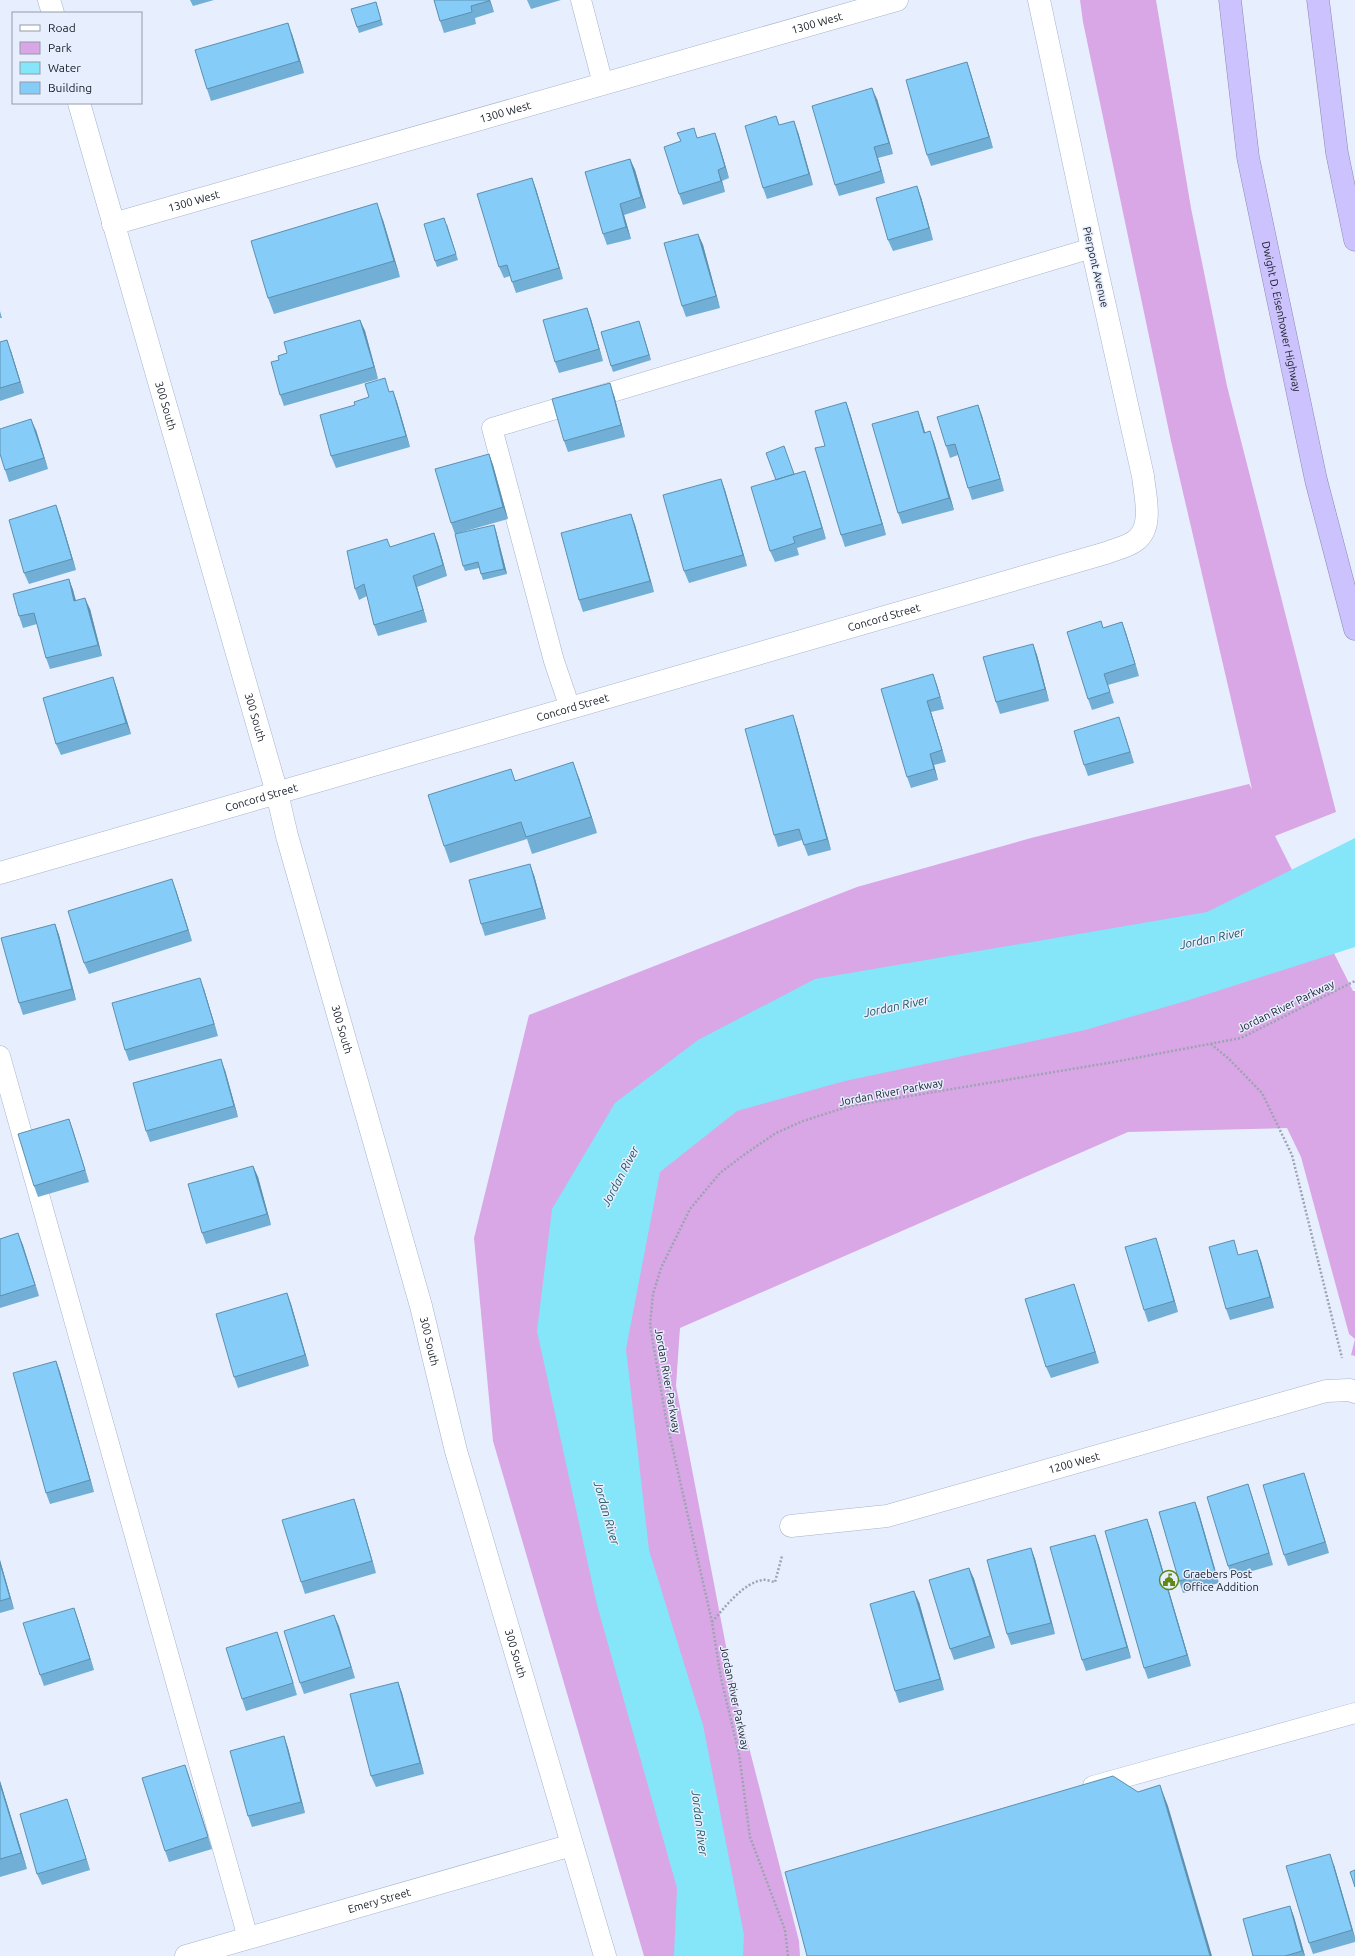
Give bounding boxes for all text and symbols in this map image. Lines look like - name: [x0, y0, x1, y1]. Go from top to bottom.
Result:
- street label: 1300 West: [790, 10, 844, 36]
- legend: [12, 12, 142, 104]
- text: Road: [48, 21, 76, 34]
- text: Park: [48, 41, 72, 54]
- text: Water: [48, 61, 81, 74]
- text: Building: [48, 81, 92, 94]
- street label: 1300 West: [478, 99, 533, 125]
- street label: 1300 West: [167, 188, 221, 214]
- street label: Pierpont Avenue: [1081, 225, 1111, 309]
- street label: Dwight D. Eisenhower Highway: [1260, 240, 1303, 394]
- street label: 300 South: [153, 380, 179, 432]
- street label: Concord Street: [846, 601, 922, 633]
- street label: 300 South: [243, 691, 268, 743]
- street label: Concord Street: [535, 691, 611, 724]
- street label: Concord Street: [224, 781, 300, 814]
- water label: Jordan River: [1177, 925, 1246, 951]
- street label: Jordan River Parkway: [1236, 977, 1337, 1035]
- water label: Jordan River: [861, 993, 930, 1019]
- street label: 300 South: [329, 1003, 355, 1055]
- street label: Jordan River Parkway: [838, 1076, 945, 1108]
- water label: Jordan River: [598, 1143, 641, 1209]
- street label: 300 South: [418, 1315, 441, 1367]
- street label: Jordan River Parkway: [653, 1328, 683, 1435]
- street label: 1200 West: [1047, 1450, 1102, 1476]
- water label: Jordan River: [591, 1479, 622, 1547]
- place label: Graebers Post Office Addition: [1183, 1568, 1259, 1593]
- public building icon: Graebers Post Office Addition: [1158, 1569, 1180, 1591]
- street label: 300 South: [503, 1628, 529, 1679]
- street label: Jordan River Parkway: [718, 1645, 752, 1752]
- water label: Jordan River: [689, 1789, 711, 1857]
- street label: Emery Street: [346, 1886, 413, 1915]

